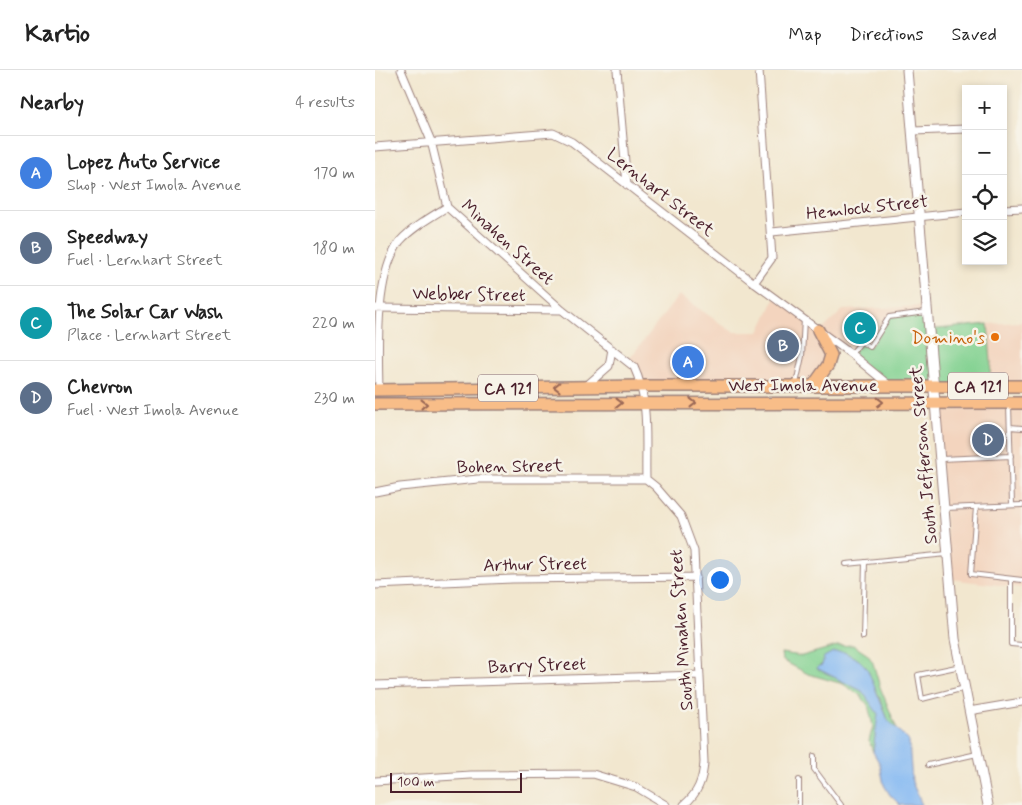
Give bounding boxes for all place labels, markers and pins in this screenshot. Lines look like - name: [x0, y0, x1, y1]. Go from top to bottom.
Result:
- pin: C: [844, 309, 876, 347]
- place label: Domino's: [911, 326, 985, 350]
- pin: B: [767, 327, 799, 365]
- marker: Domino's: [989, 331, 1001, 343]
- pin: A: [672, 343, 704, 381]
- pin: D: [972, 421, 1004, 459]

